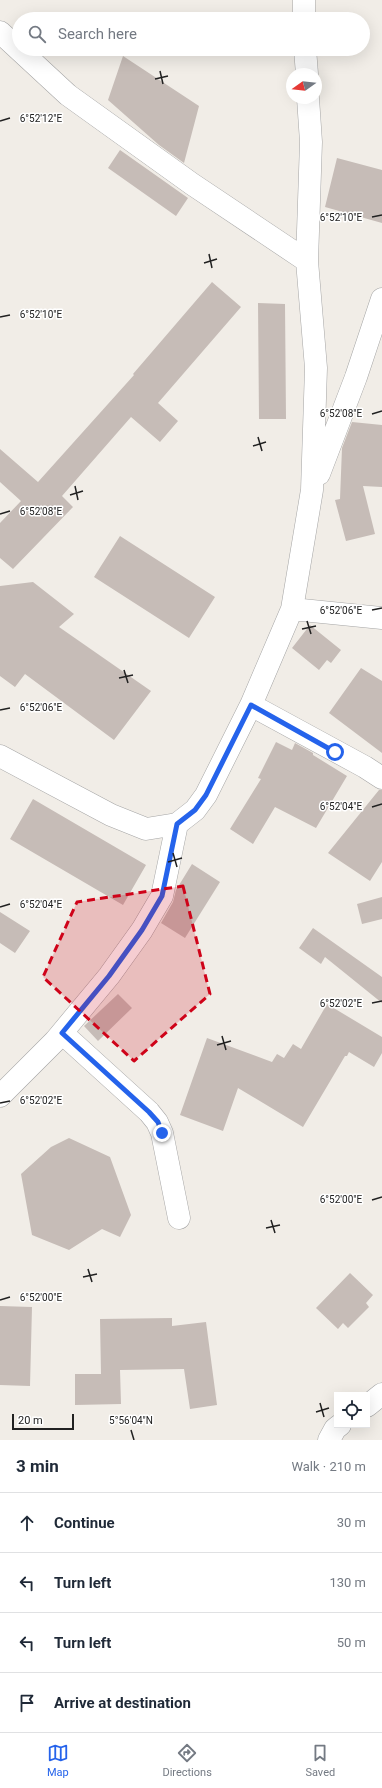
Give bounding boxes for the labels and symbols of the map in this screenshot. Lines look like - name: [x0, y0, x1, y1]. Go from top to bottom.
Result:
- north arrow: [286, 68, 322, 104]
- text: 6°52'12"E: [20, 113, 63, 124]
- text: 6°52'10"E: [320, 212, 363, 223]
- text: 6°52'10"E: [20, 309, 63, 320]
- text: 6°52'08"E: [320, 408, 363, 419]
- text: 6°52'08"E: [20, 506, 63, 517]
- text: 6°52'06"E: [320, 605, 363, 616]
- text: 6°52'06"E: [20, 702, 63, 713]
- route start: [326, 743, 344, 761]
- text: 6°52'04"E: [320, 801, 363, 812]
- text: 6°52'04"E: [20, 899, 63, 910]
- text: 6°52'02"E: [320, 998, 363, 1009]
- text: 6°52'02"E: [20, 1095, 63, 1106]
- route end: [153, 1124, 171, 1142]
- text: 6°52'00"E: [320, 1194, 363, 1205]
- text: 6°52'00"E: [20, 1292, 63, 1303]
- scale bar: [12, 1412, 74, 1431]
- text: 5°56'04"N: [109, 1415, 153, 1426]

